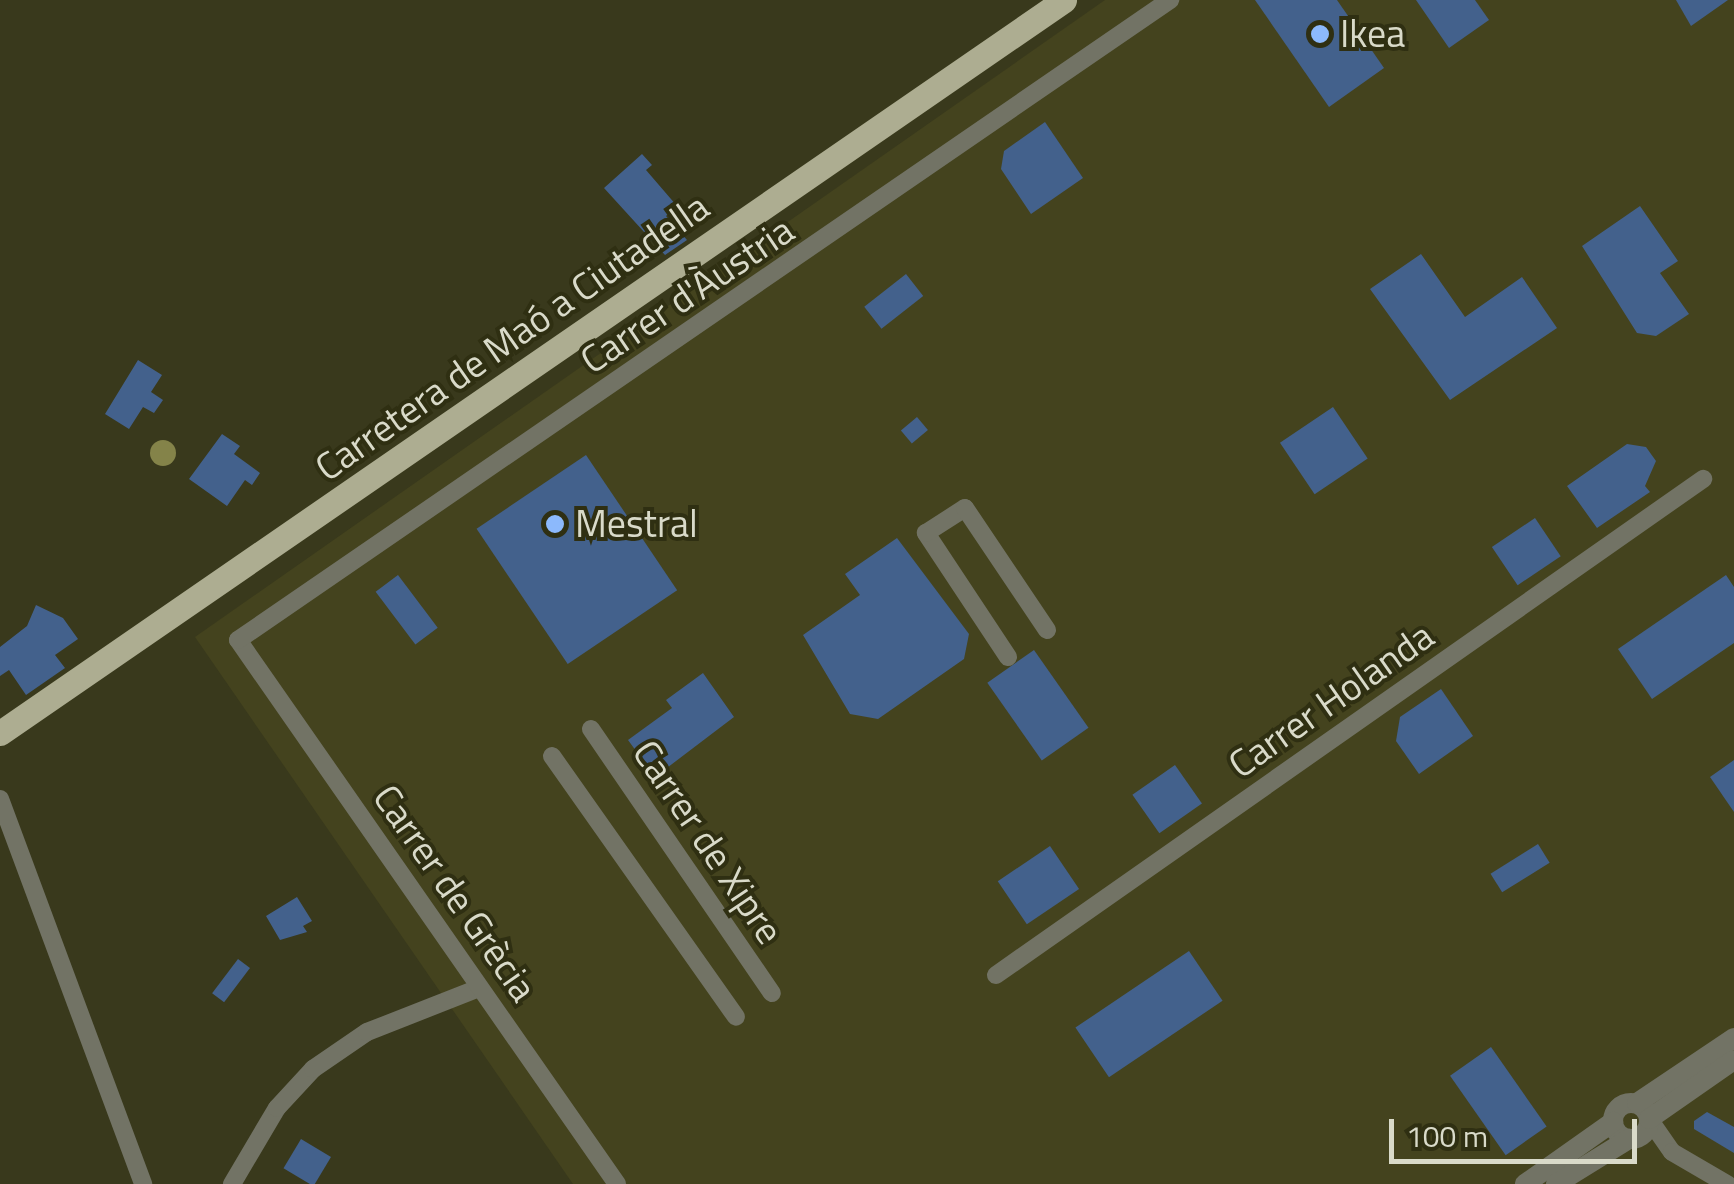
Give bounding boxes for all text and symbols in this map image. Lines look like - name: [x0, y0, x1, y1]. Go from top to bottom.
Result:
- place label: Ikea: [1340, 11, 1405, 57]
- marker: Ikea: [1309, 23, 1331, 45]
- street label: Carretera de Maó a Ciutadella: [307, 184, 717, 490]
- street label: Carrer d'Àustria: [572, 207, 802, 383]
- place label: Mestral: [575, 501, 698, 547]
- marker: Mestral: [544, 513, 566, 535]
- street label: Carrer Holanda: [1220, 613, 1442, 787]
- street label: Carrer de Xipre: [623, 732, 793, 952]
- street label: Carrer de Grècia: [364, 776, 546, 1010]
- scale bar: [1394, 1099, 1642, 1161]
- text: 100 m: [1406, 1113, 1488, 1159]

